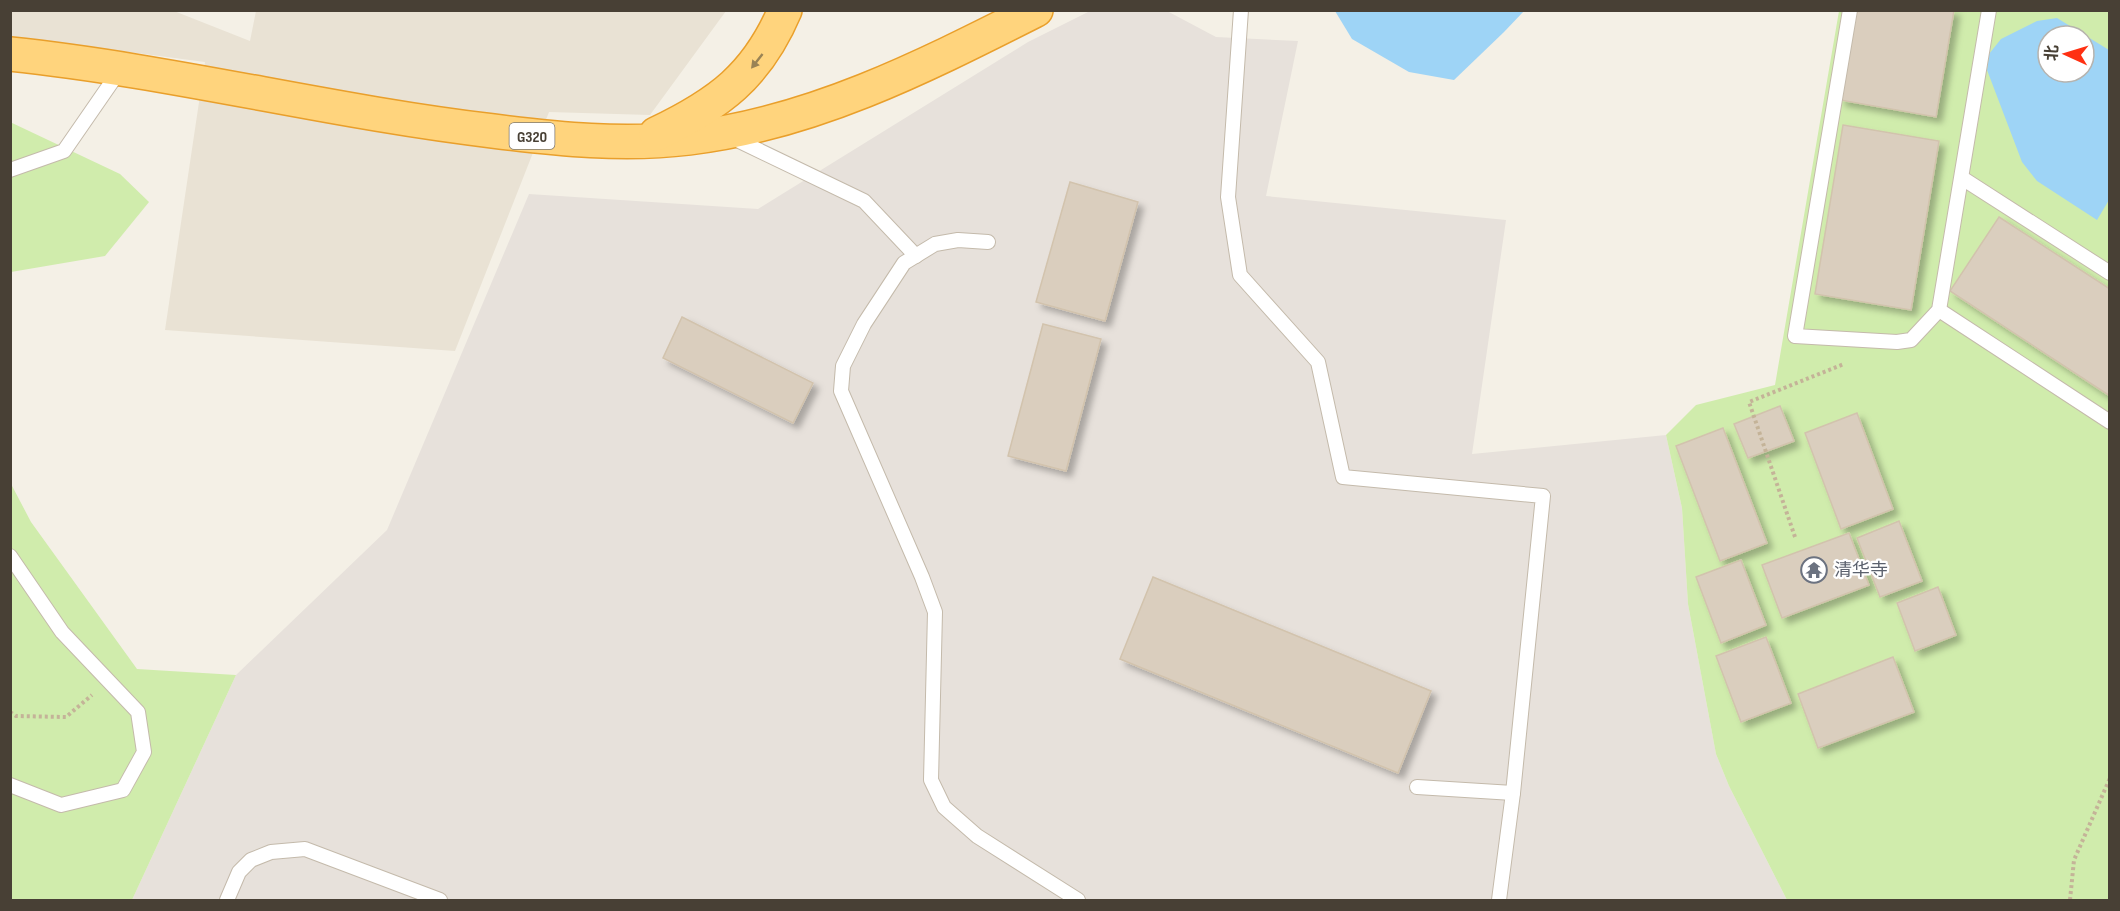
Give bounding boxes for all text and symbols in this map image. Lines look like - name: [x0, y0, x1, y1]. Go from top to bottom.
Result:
- north arrow: [2036, 24, 2096, 84]
- text: 北: [2042, 44, 2063, 62]
- one-way arrow: [751, 54, 763, 69]
- road number: G320: [510, 123, 554, 149]
- temple icon: 清华寺: [1799, 555, 1829, 585]
- place label: 清华寺: [1834, 560, 1888, 581]

